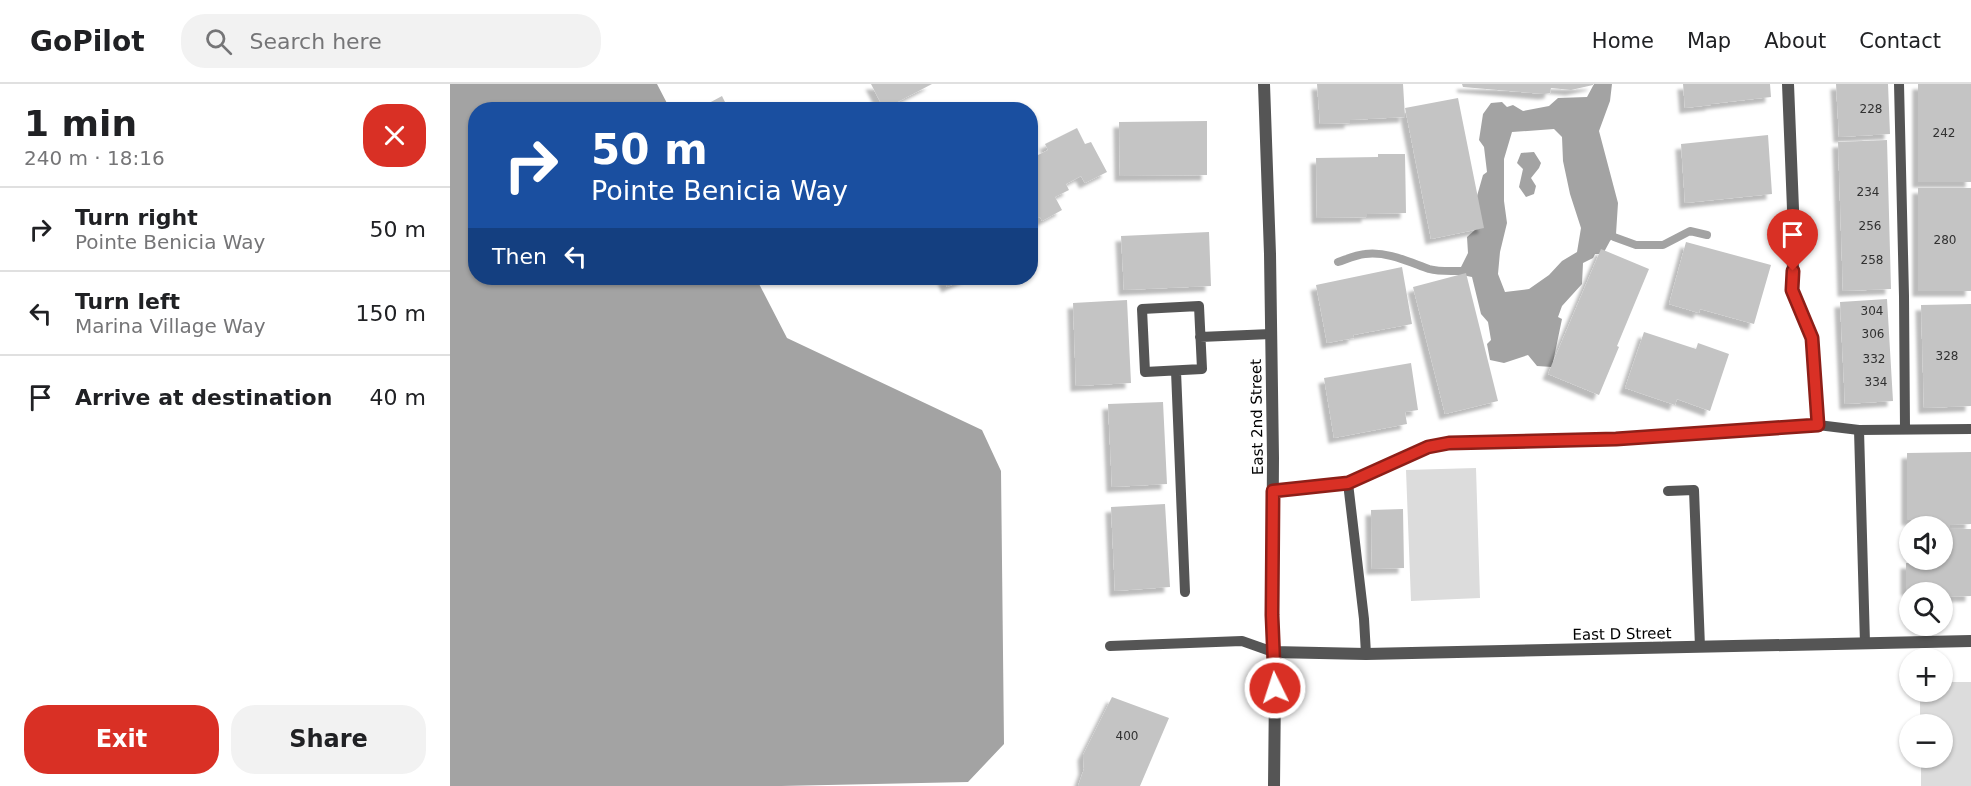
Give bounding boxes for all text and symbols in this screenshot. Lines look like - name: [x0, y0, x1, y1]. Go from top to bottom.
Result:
- search box: [181, 14, 601, 68]
- text: GoPilot: [30, 25, 145, 58]
- icon: search: [202, 25, 235, 58]
- text: Search here: [250, 29, 382, 54]
- text: Home: [1592, 29, 1654, 53]
- text: Map: [1687, 29, 1731, 53]
- text: About: [1764, 29, 1826, 53]
- text: Contact: [1859, 29, 1941, 53]
- house number: 228: [1860, 102, 1882, 116]
- text: 1 min: [24, 103, 137, 144]
- button: close: [363, 104, 426, 167]
- text: 50 m: [591, 125, 708, 174]
- icon: right: [492, 126, 570, 204]
- house number: 242: [1933, 126, 1955, 140]
- text: 240 m · 18:16: [24, 146, 165, 170]
- text: Pointe Benicia Way: [591, 175, 848, 206]
- house number: 234: [1857, 185, 1879, 199]
- text: Turn right: [75, 205, 198, 230]
- pin: [1767, 209, 1818, 271]
- icon: right: [24, 213, 57, 246]
- text: 50 m: [370, 217, 426, 242]
- icon: arrive: [1776, 218, 1809, 251]
- house number: 256: [1859, 219, 1881, 233]
- text: Pointe Benicia Way: [75, 230, 265, 254]
- house number: 280: [1934, 233, 1956, 247]
- icon: left: [559, 240, 592, 273]
- text: Then: [492, 244, 547, 269]
- house number: 258: [1861, 253, 1883, 267]
- text: Turn left: [75, 289, 180, 314]
- icon: left: [24, 297, 57, 330]
- text: 150 m: [356, 301, 426, 326]
- house number: 304: [1861, 304, 1883, 318]
- text: Marina Village Way: [75, 314, 266, 338]
- house number: 306: [1862, 327, 1884, 341]
- house number: 328: [1936, 349, 1958, 363]
- house number: 332: [1863, 352, 1885, 366]
- street label: East 2nd Street: [1247, 359, 1267, 475]
- house number: 334: [1865, 375, 1887, 389]
- icon: arrive: [24, 381, 57, 414]
- text: Arrive at destination: [75, 385, 332, 410]
- text: 40 m: [370, 385, 426, 410]
- map controls: [1899, 516, 1953, 768]
- button: sound: [1899, 516, 1953, 570]
- button: search: [1899, 582, 1953, 636]
- street label: East D Street: [1572, 624, 1672, 644]
- button: +: [1899, 648, 1953, 702]
- position arrow: [1243, 656, 1307, 720]
- button: Exit: [24, 705, 219, 774]
- button: Share: [231, 705, 426, 774]
- button: −: [1899, 714, 1953, 768]
- house number: 400: [1116, 729, 1138, 743]

